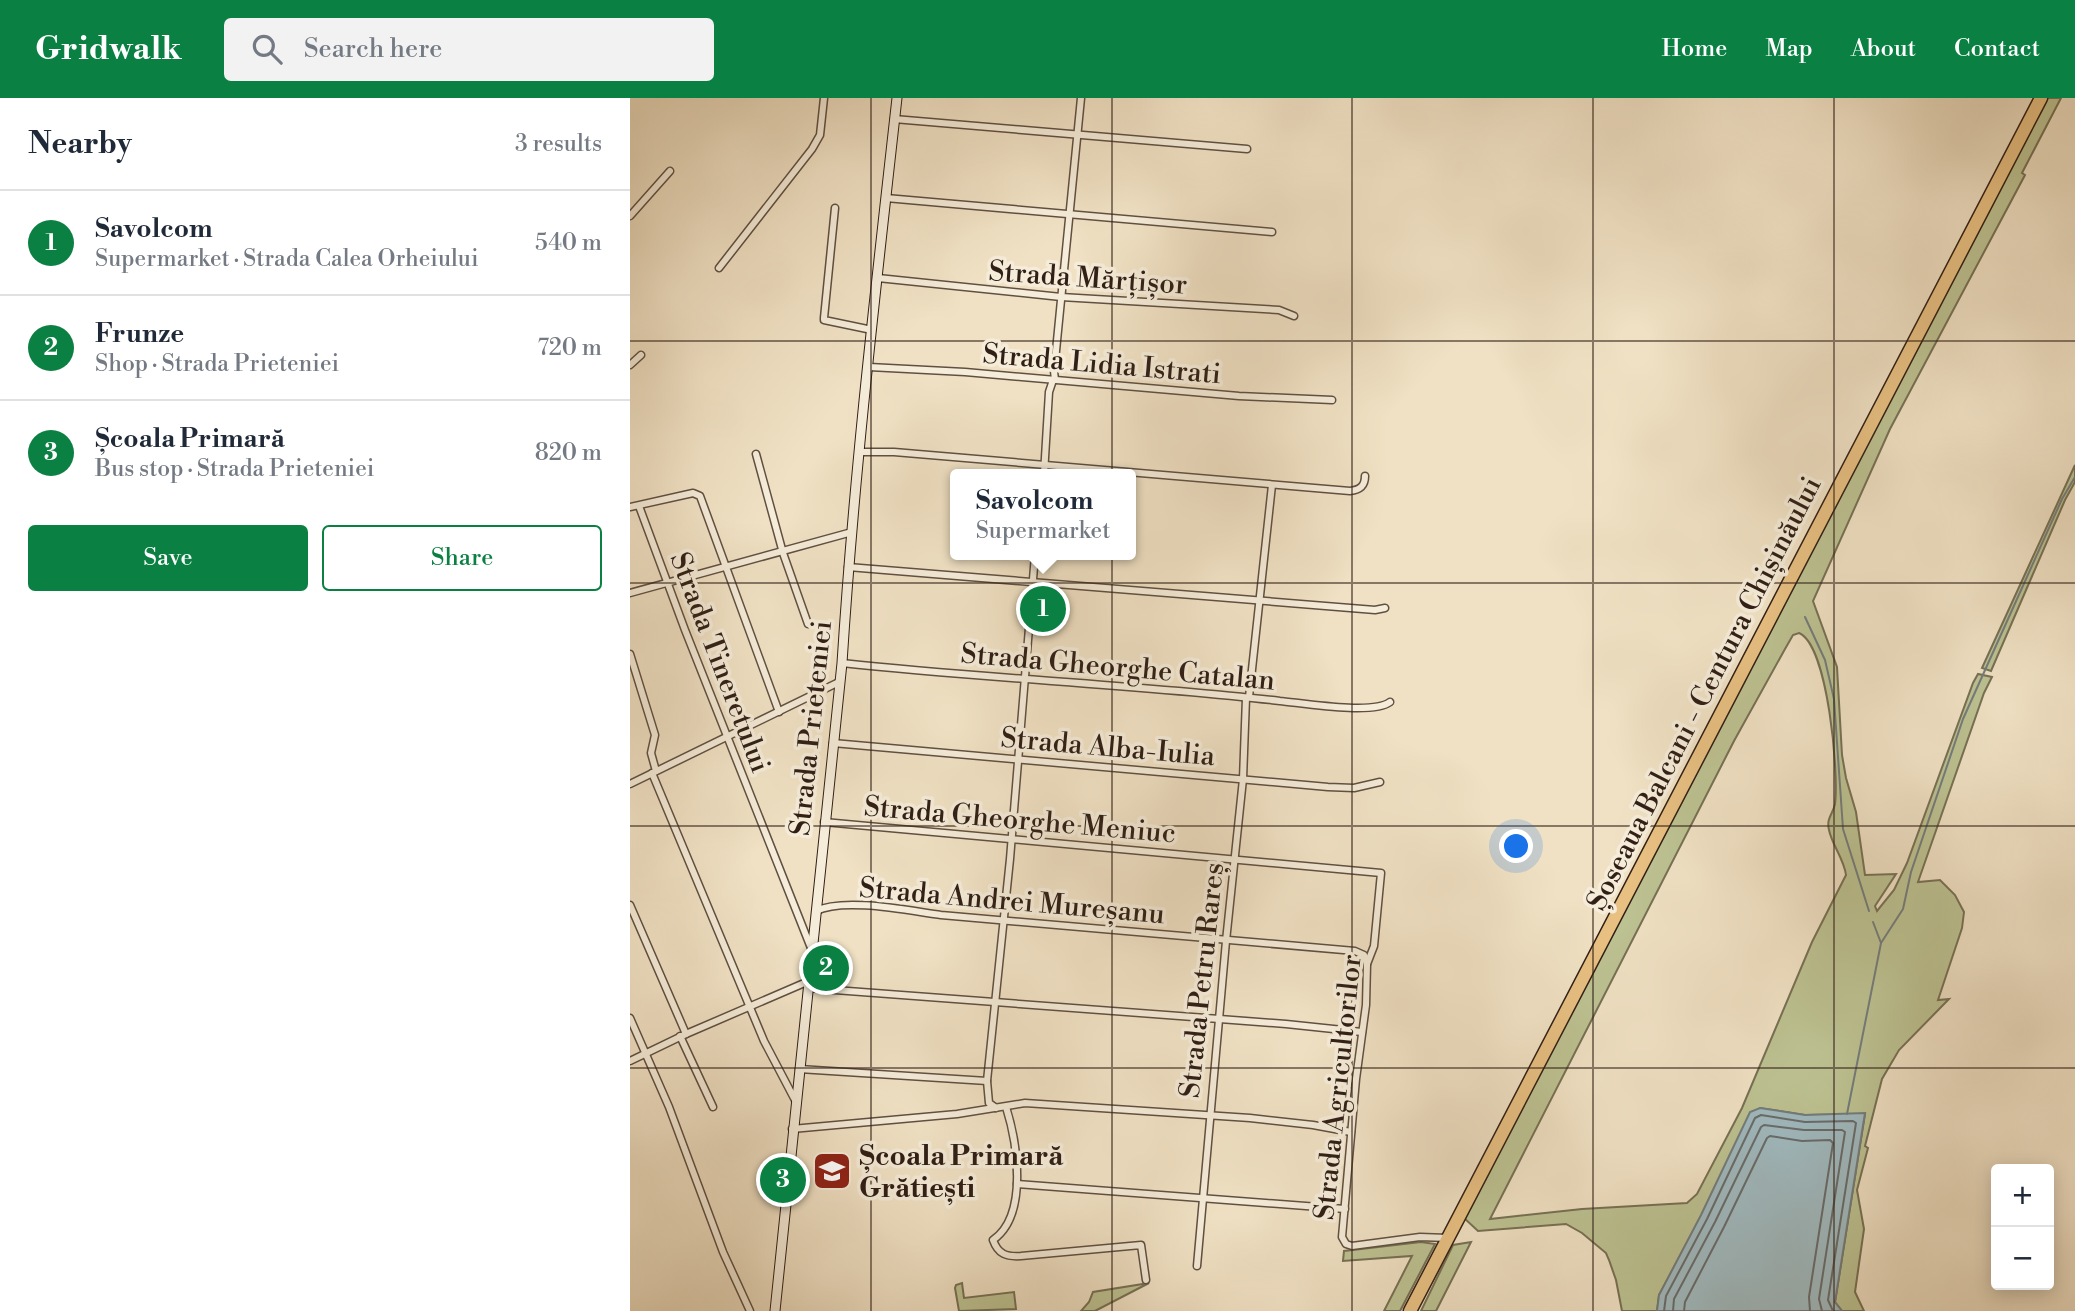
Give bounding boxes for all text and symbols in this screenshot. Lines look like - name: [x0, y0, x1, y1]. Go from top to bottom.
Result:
- search box: [224, 18, 714, 81]
- text: Gridwalk: [35, 29, 182, 70]
- icon: search: [248, 30, 286, 68]
- text: Search here: [304, 33, 442, 65]
- text: Home: [1662, 34, 1727, 64]
- text: Map: [1765, 34, 1813, 64]
- text: About: [1851, 34, 1916, 64]
- text: Contact: [1954, 34, 2040, 64]
- text: Nearby: [28, 125, 132, 163]
- text: 3 results: [515, 130, 602, 158]
- text: Savolcom: [95, 213, 213, 245]
- text: 1: [45, 229, 57, 257]
- text: 540 m: [535, 229, 602, 257]
- text: Supermarket · Strada Calea Orheiului: [95, 245, 479, 273]
- street label: Strada Mărțișor: [987, 254, 1188, 303]
- text: Frunze: [95, 318, 184, 350]
- text: 2: [44, 334, 58, 362]
- text: 720 m: [537, 334, 602, 362]
- street label: Strada Lidia Istrati: [981, 337, 1223, 392]
- text: Shop · Strada Prieteniei: [95, 350, 339, 378]
- text: Școala Primară: [95, 423, 285, 455]
- text: 3: [44, 439, 58, 467]
- text: 820 m: [535, 439, 602, 467]
- text: Bus stop · Strada Prieteniei: [95, 455, 374, 483]
- popup: [950, 469, 1136, 560]
- street label: Șoseaua Balcani - Centura Chișinăului: [1579, 471, 1829, 916]
- text: Savolcom: [976, 485, 1093, 517]
- text: Supermarket: [976, 517, 1110, 545]
- button: Save: [28, 525, 308, 591]
- button: Share: [322, 525, 602, 591]
- street label: Strada Tineretului: [662, 548, 778, 778]
- pin: 1: [1020, 583, 1066, 635]
- street label: Strada Prieteniei: [783, 619, 840, 838]
- street label: Strada Gheorghe Catalan: [959, 636, 1277, 699]
- street label: Strada Alba-Iulia: [999, 721, 1217, 774]
- street label: Strada Gheorghe Meniuc: [862, 789, 1177, 852]
- your location: [1499, 829, 1533, 863]
- street label: Strada Petru Rareș: [1173, 861, 1232, 1100]
- street label: Strada Andrei Mureșanu: [858, 871, 1166, 932]
- pin: 2: [803, 942, 849, 994]
- street label: Strada Agricultorilor: [1307, 953, 1370, 1222]
- place label: Școala Primară Grătiești: [859, 1139, 1064, 1206]
- school or university icon: Școala Primară Grătiești: [811, 1150, 853, 1192]
- pin: 3: [760, 1154, 806, 1206]
- map controls: [1991, 1164, 2054, 1290]
- button: +: [1991, 1164, 2054, 1227]
- button: −: [1991, 1227, 2054, 1290]

